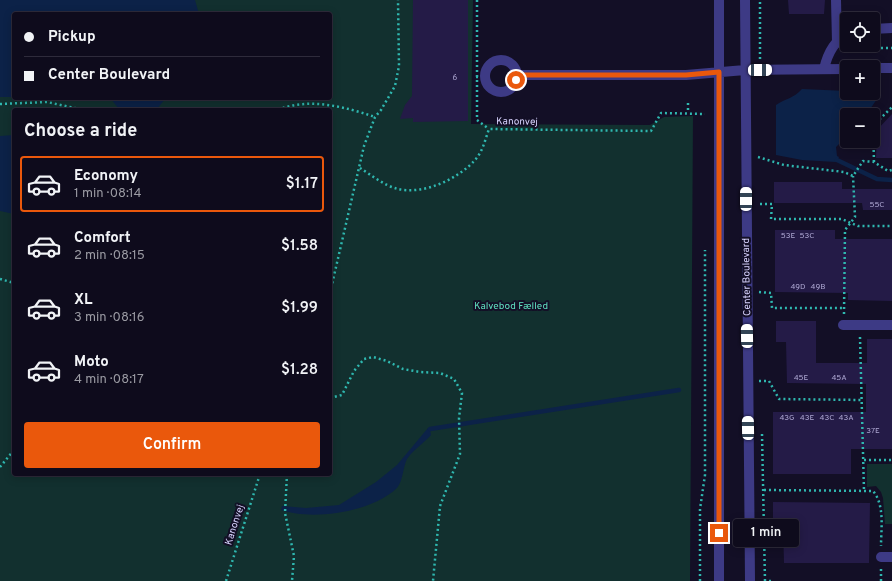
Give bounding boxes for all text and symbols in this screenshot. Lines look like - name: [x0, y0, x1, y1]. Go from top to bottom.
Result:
- map controls: [840, 12, 880, 148]
- button: locate: [840, 12, 880, 52]
- text: Pickup: [48, 28, 96, 47]
- button: +: [840, 60, 880, 100]
- car: [748, 64, 772, 76]
- text: Center Boulevard: [48, 66, 170, 85]
- route start: [507, 71, 525, 89]
- house number: 6: [453, 73, 458, 83]
- button: −: [840, 108, 880, 148]
- street label: Kanonvej: [496, 115, 538, 129]
- text: Choose a ride: [24, 120, 137, 143]
- icon: car: [26, 166, 62, 202]
- text: Economy: [74, 167, 138, 186]
- text: $1.17: [286, 175, 318, 194]
- text: 1 min · 08:14: [74, 186, 142, 202]
- car: [740, 187, 752, 211]
- house number: 55C: [869, 200, 885, 210]
- icon: car: [26, 228, 62, 264]
- text: Comfort: [74, 229, 131, 248]
- house number: 53E: [781, 231, 795, 241]
- house number: 53C: [800, 231, 814, 241]
- text: $1.58: [281, 237, 318, 256]
- street label: Center Boulevard: [740, 238, 754, 316]
- text: 2 min · 08:15: [74, 248, 145, 264]
- house number: 49D: [790, 282, 806, 292]
- house number: 49B: [811, 282, 825, 292]
- icon: car: [26, 290, 62, 326]
- text: XL: [74, 291, 92, 310]
- text: $1.99: [281, 299, 318, 318]
- park label: Kalvebod Fælled: [474, 300, 548, 313]
- text: 3 min · 08:16: [74, 310, 144, 326]
- car: [741, 324, 753, 348]
- icon: car: [26, 352, 62, 388]
- text: Moto: [74, 353, 109, 372]
- text: $1.28: [281, 361, 318, 380]
- text: 4 min · 08:17: [74, 372, 144, 388]
- house number: 45E: [794, 373, 809, 383]
- house number: 45A: [831, 373, 847, 383]
- house number: 43G: [779, 413, 795, 423]
- house number: 43E: [800, 413, 814, 423]
- house number: 43C: [820, 413, 834, 423]
- house number: 43A: [838, 413, 854, 423]
- car: [742, 416, 754, 440]
- button: Confirm: [24, 422, 320, 468]
- house number: 37E: [866, 426, 880, 436]
- street label: Kanonvej: [222, 503, 248, 547]
- callout: 1 min: [733, 519, 799, 547]
- route end: [710, 524, 728, 542]
- text: 1 min: [751, 525, 781, 541]

